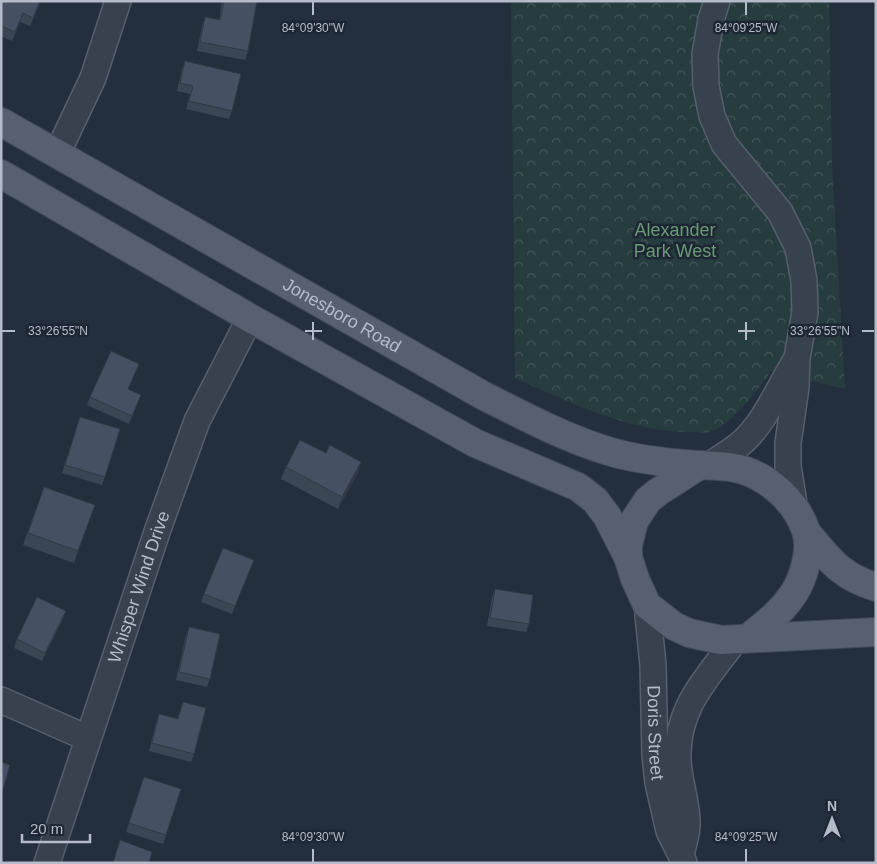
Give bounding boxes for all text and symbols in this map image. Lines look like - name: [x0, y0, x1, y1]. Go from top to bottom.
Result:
- text: 84°09'30"W: [282, 21, 345, 35]
- text: 84°09'25"W: [715, 21, 778, 35]
- park label: Alexander Park West: [634, 220, 716, 261]
- street label: Jonesboro Road: [280, 274, 404, 357]
- text: 33°26'55"N: [28, 324, 88, 338]
- text: 33°26'55"N: [790, 324, 850, 338]
- street label: Whisper Wind Drive: [104, 508, 174, 666]
- street label: Doris Street: [643, 685, 668, 781]
- north arrow: [807, 794, 857, 844]
- text: N: [827, 798, 837, 814]
- scale bar: [22, 812, 90, 844]
- text: 20 m: [30, 820, 63, 837]
- text: 84°09'30"W: [282, 830, 345, 844]
- text: 84°09'25"W: [715, 830, 778, 844]

